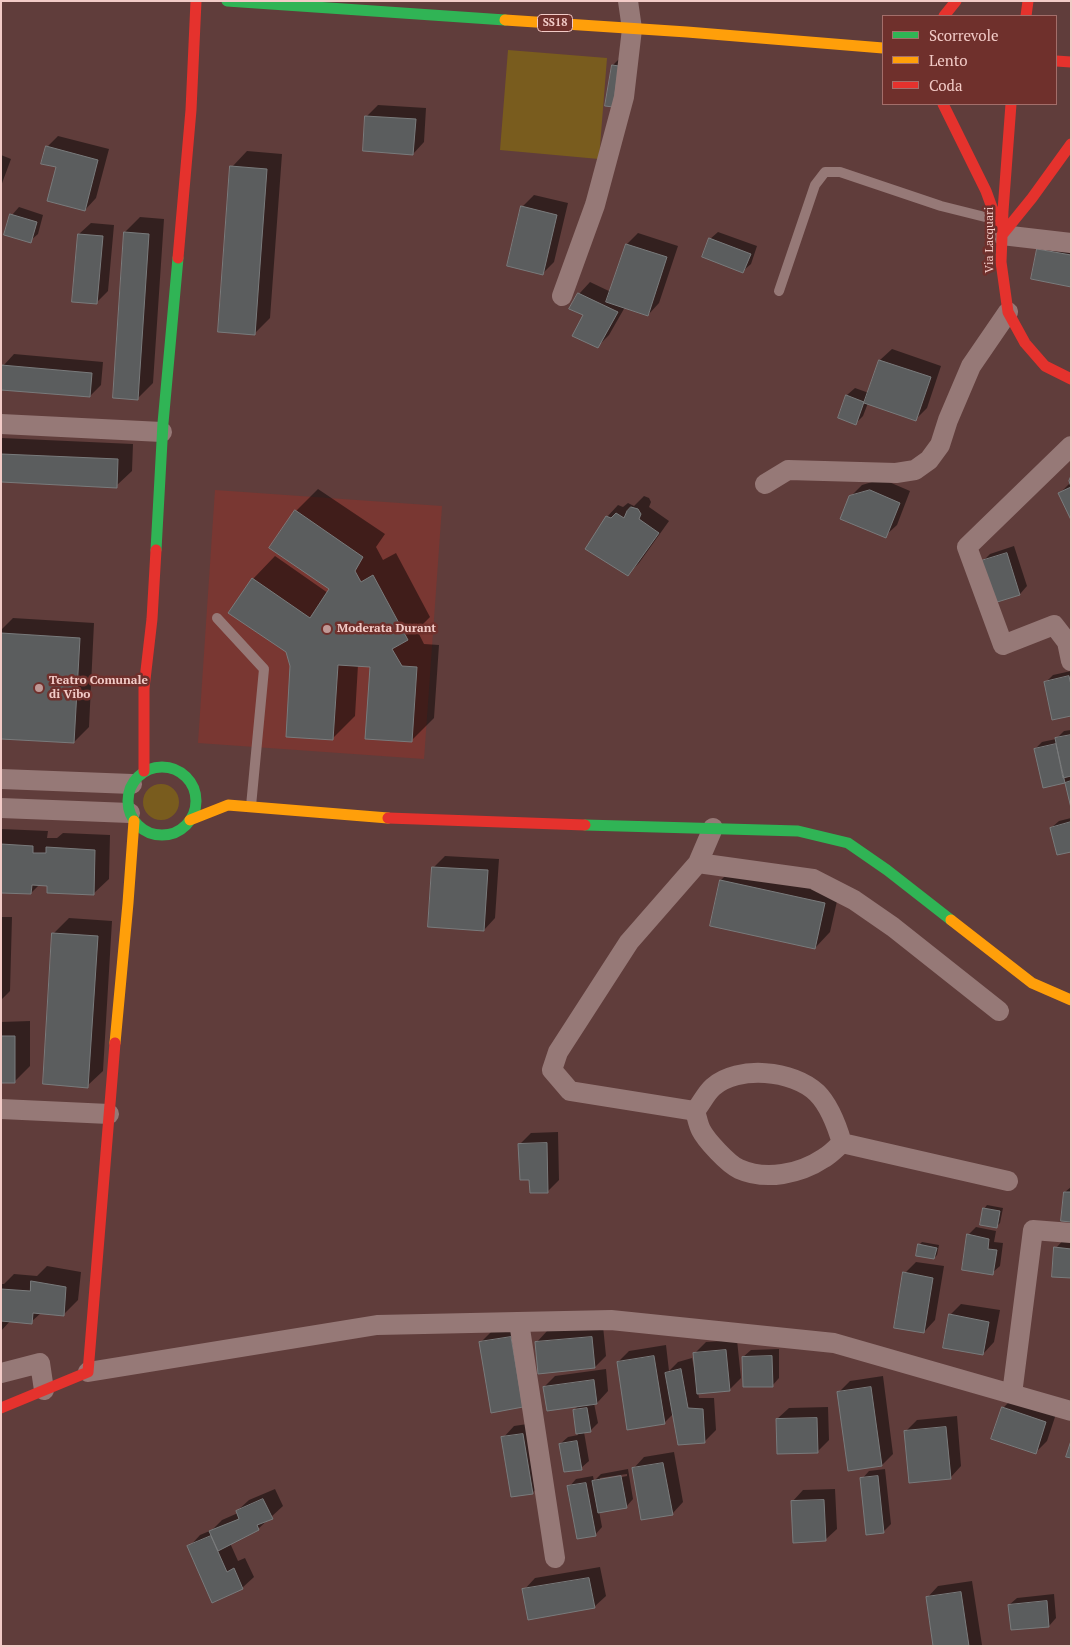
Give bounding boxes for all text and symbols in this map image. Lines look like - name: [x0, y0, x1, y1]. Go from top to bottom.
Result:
- road number: SS18: [538, 14, 572, 32]
- legend: [882, 15, 1057, 105]
- text: Scorrevole: [929, 25, 999, 45]
- text: Lento: [929, 50, 968, 70]
- text: Coda: [929, 75, 963, 95]
- street label: Via Lacquari: [983, 207, 997, 273]
- place label: Moderata Durant: [337, 622, 436, 636]
- marker: Moderata Durant: [321, 623, 333, 635]
- place label: Teatro Comunale di Vibo: [49, 674, 148, 702]
- marker: Teatro Comunale di Vibo: [33, 682, 45, 694]

